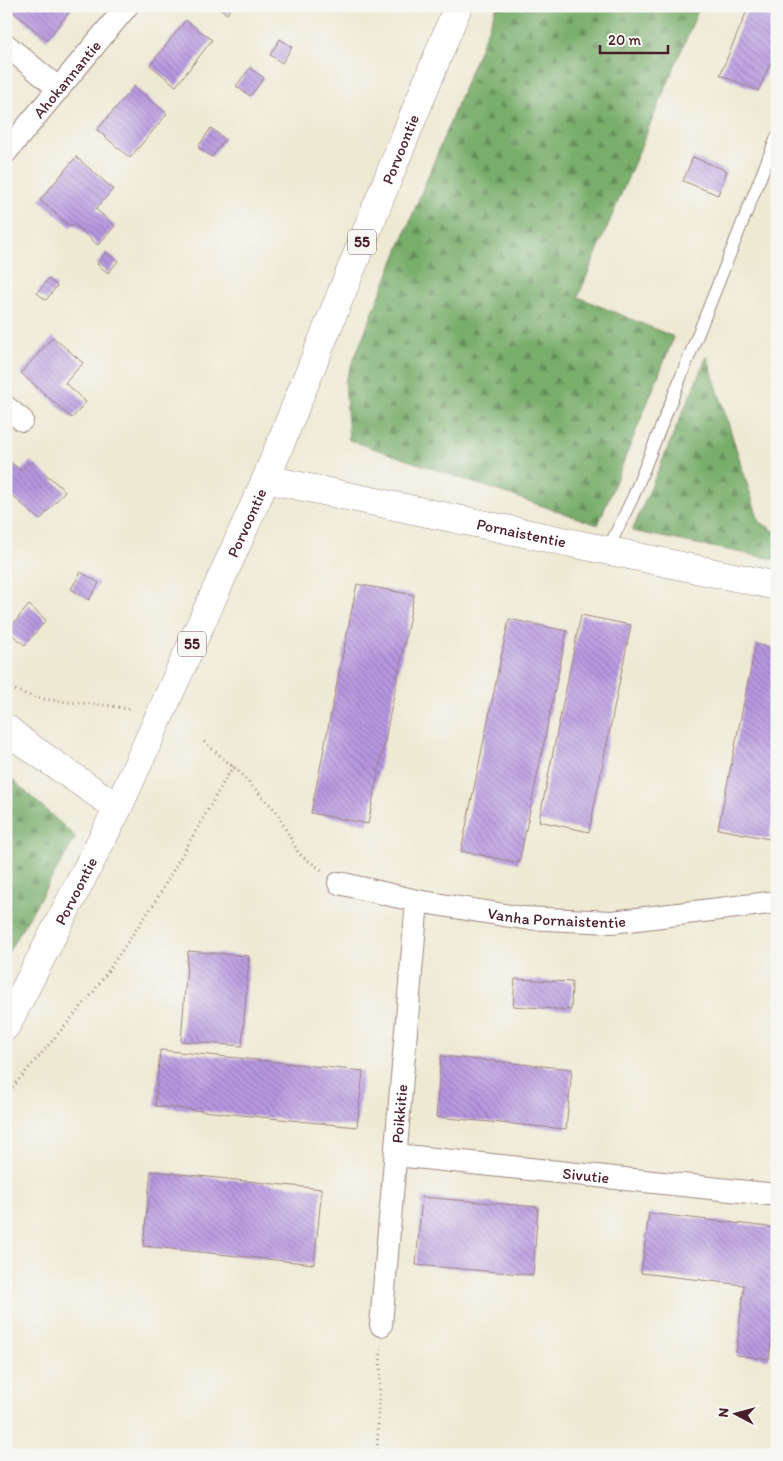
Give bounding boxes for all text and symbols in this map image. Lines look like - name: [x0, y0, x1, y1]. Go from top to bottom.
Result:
- scale bar: [600, 22, 668, 54]
- text: 20 m: [608, 31, 642, 49]
- street label: Ahokannantie: [29, 36, 105, 122]
- street label: Porvoontie: [377, 111, 423, 187]
- road number: 55: [348, 230, 376, 254]
- street label: Porvoontie: [223, 485, 270, 560]
- street label: Pornaistentie: [475, 514, 568, 551]
- road number: 55: [178, 632, 206, 656]
- street label: Porvoontie: [50, 854, 101, 928]
- street label: Vanha Pornaistentie: [486, 903, 627, 932]
- street label: Poikkitie: [387, 1083, 411, 1144]
- street label: Sivutie: [562, 1163, 610, 1187]
- north arrow: [710, 1388, 760, 1438]
- text: N: [715, 1407, 733, 1418]

